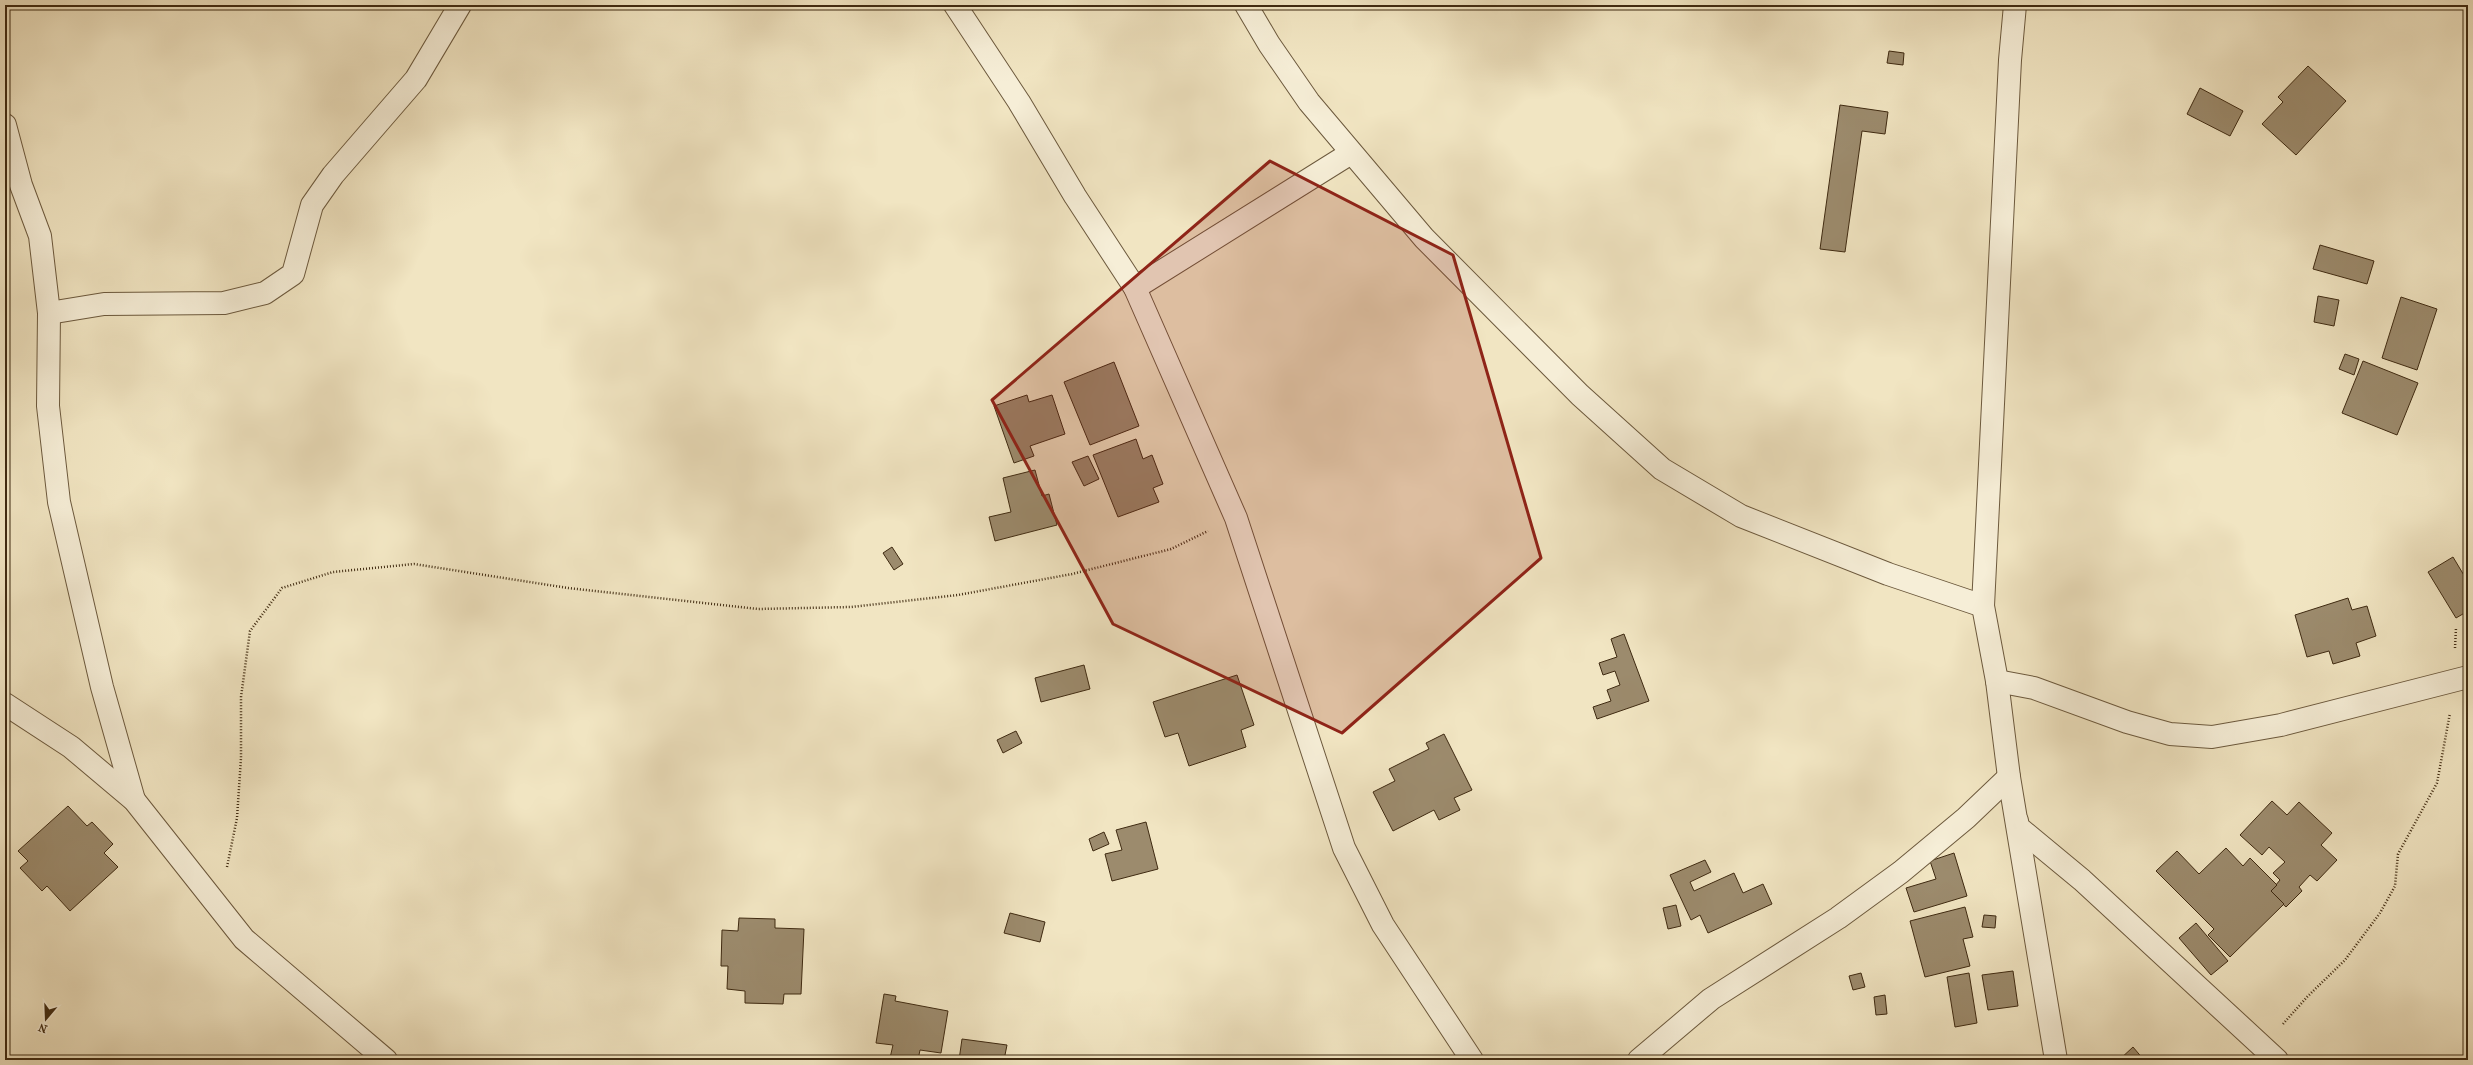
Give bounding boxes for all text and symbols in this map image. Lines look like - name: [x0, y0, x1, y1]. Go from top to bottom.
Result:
- north arrow: [26, 999, 66, 1039]
- text: N: [36, 1020, 49, 1035]

